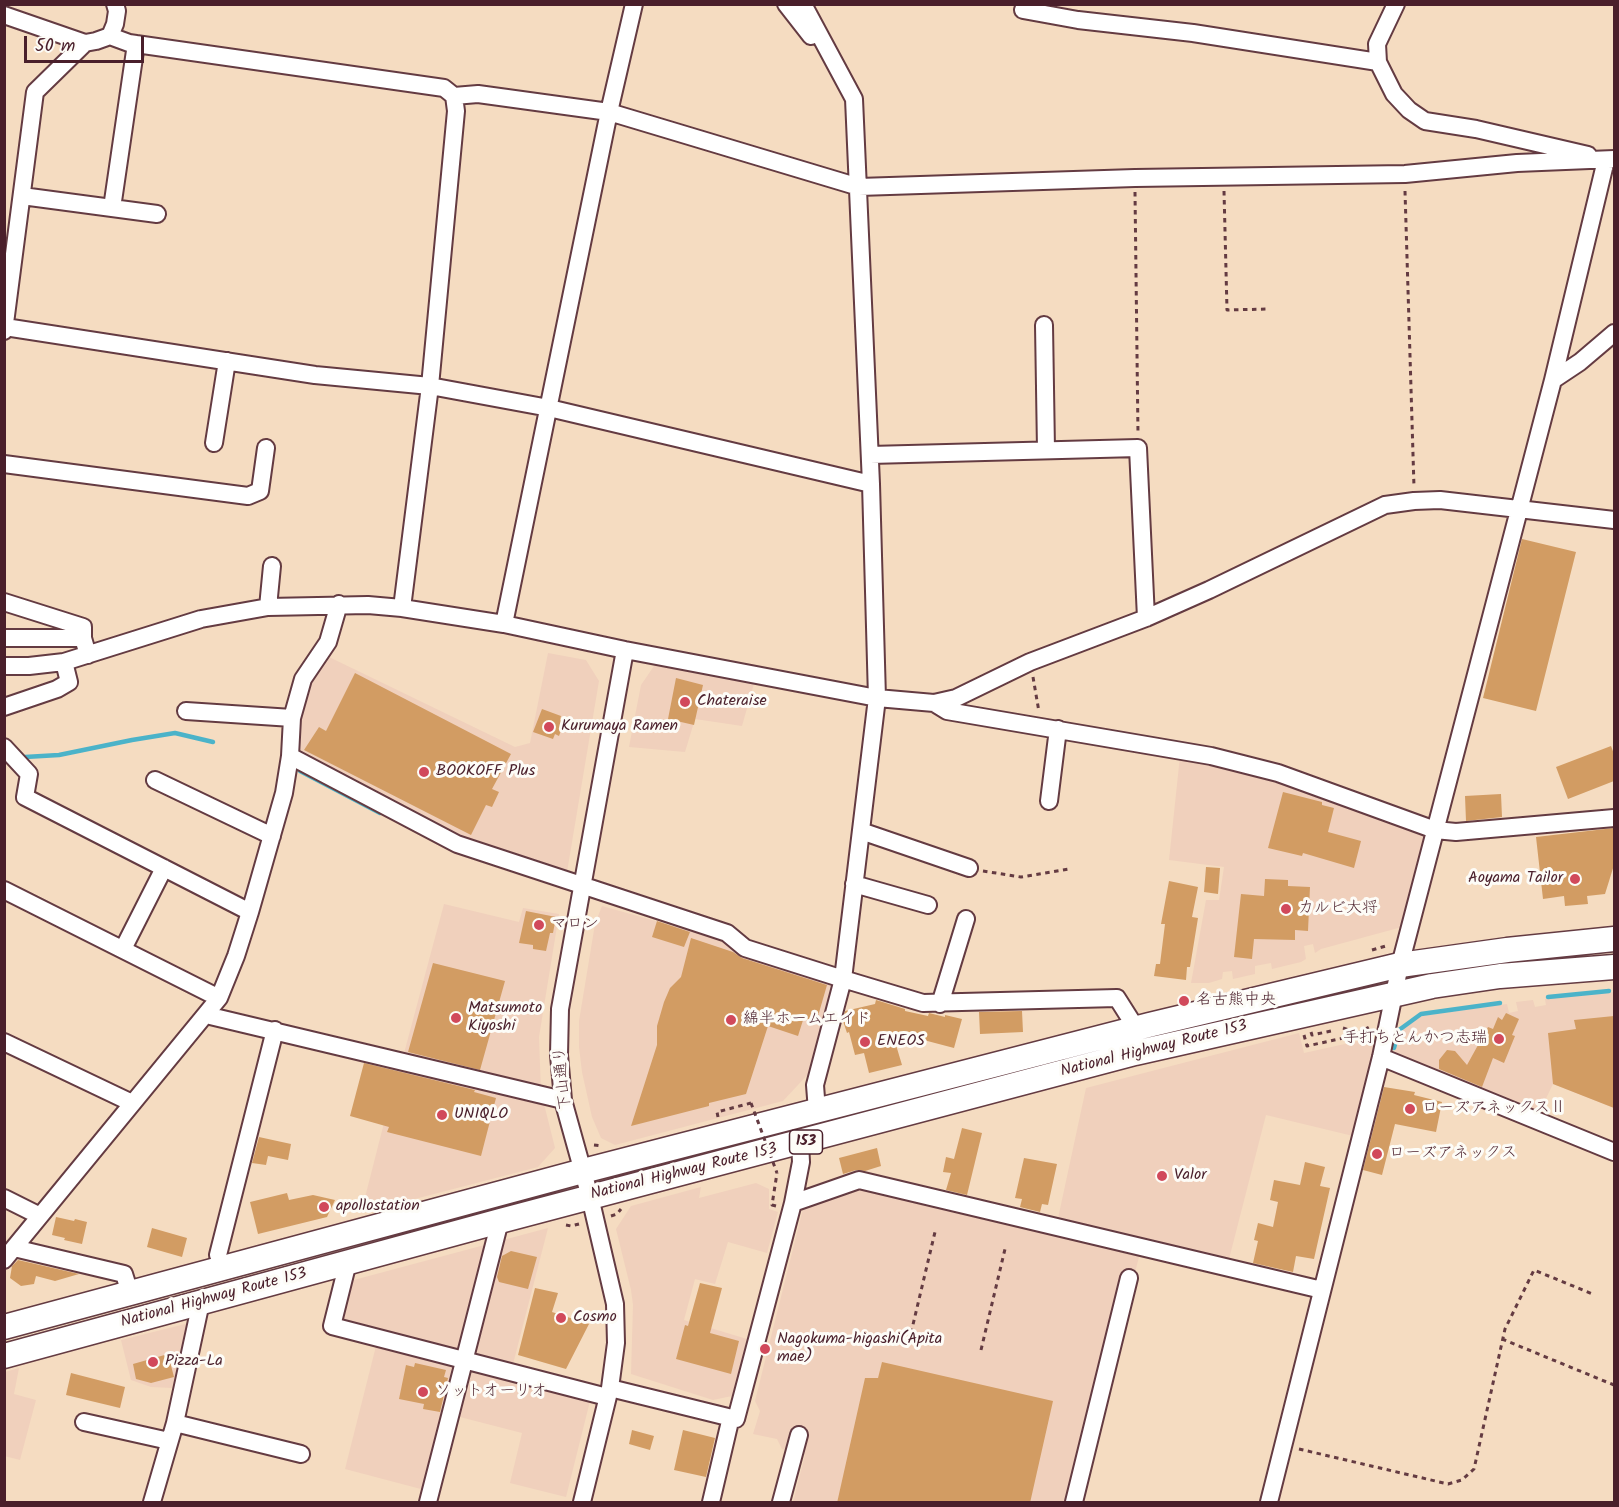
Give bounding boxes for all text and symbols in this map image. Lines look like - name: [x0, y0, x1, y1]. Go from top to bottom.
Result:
- scale bar: [27, 24, 147, 62]
- text: 50 m: [35, 32, 75, 61]
- place label: Chateraise: [697, 692, 767, 712]
- marker: Chateraise: [678, 695, 692, 709]
- place label: Kurumaya Ramen: [561, 717, 678, 737]
- marker: Kurumaya Ramen: [542, 720, 556, 734]
- place label: BOOKOFF Plus: [436, 762, 535, 782]
- marker: BOOKOFF Plus: [417, 765, 431, 779]
- place label: Aoyama Tailor: [1468, 869, 1563, 889]
- marker: Aoyama Tailor: [1568, 872, 1582, 886]
- place label: カルビ大将: [1298, 899, 1378, 919]
- marker: カルビ大将: [1279, 902, 1293, 916]
- place label: マロン: [551, 915, 599, 935]
- marker: マロン: [532, 918, 546, 932]
- place label: 名古熊中央: [1196, 991, 1276, 1011]
- marker: 名古熊中央: [1177, 994, 1191, 1008]
- place label: Matsumoto Kiyoshi: [468, 999, 542, 1037]
- place label: 綿半ホームエイド: [743, 1010, 871, 1030]
- marker: Matsumoto Kiyoshi: [449, 1011, 463, 1025]
- marker: 綿半ホームエイド: [724, 1013, 738, 1027]
- street label: National Highway Route 153: [1059, 1017, 1249, 1083]
- place label: 手打ちとんかつ志瑞: [1343, 1029, 1487, 1049]
- place label: ENEOS: [877, 1032, 925, 1052]
- marker: 手打ちとんかつ志瑞: [1492, 1032, 1506, 1046]
- marker: ENEOS: [858, 1035, 872, 1049]
- street label: 下山通り: [551, 1045, 577, 1111]
- place label: ローズアネックスⅡ: [1422, 1099, 1566, 1119]
- marker: ローズアネックスⅡ: [1403, 1102, 1417, 1116]
- place label: UNIQLO: [454, 1105, 508, 1125]
- marker: UNIQLO: [435, 1108, 449, 1122]
- road number: 153: [790, 1130, 822, 1154]
- street label: National Highway Route 153: [589, 1140, 779, 1206]
- place label: ローズアネックス: [1389, 1144, 1517, 1164]
- marker: ローズアネックス: [1370, 1147, 1384, 1161]
- place label: Valor: [1174, 1166, 1206, 1186]
- marker: Valor: [1155, 1169, 1169, 1183]
- place label: apollostation: [336, 1197, 420, 1217]
- marker: apollostation: [317, 1200, 331, 1214]
- street label: National Highway Route 153: [119, 1265, 309, 1333]
- place label: Cosmo: [573, 1308, 617, 1328]
- marker: Cosmo: [554, 1311, 568, 1325]
- place label: Nagokuma-higashi(Apita mae): [777, 1330, 942, 1368]
- marker: Nagokuma-higashi(Apita mae): [758, 1342, 772, 1356]
- place label: Pizza-La: [165, 1352, 223, 1372]
- marker: Pizza-La: [146, 1355, 160, 1369]
- place label: ソットオーリオ: [435, 1382, 547, 1402]
- marker: ソットオーリオ: [416, 1385, 430, 1399]

